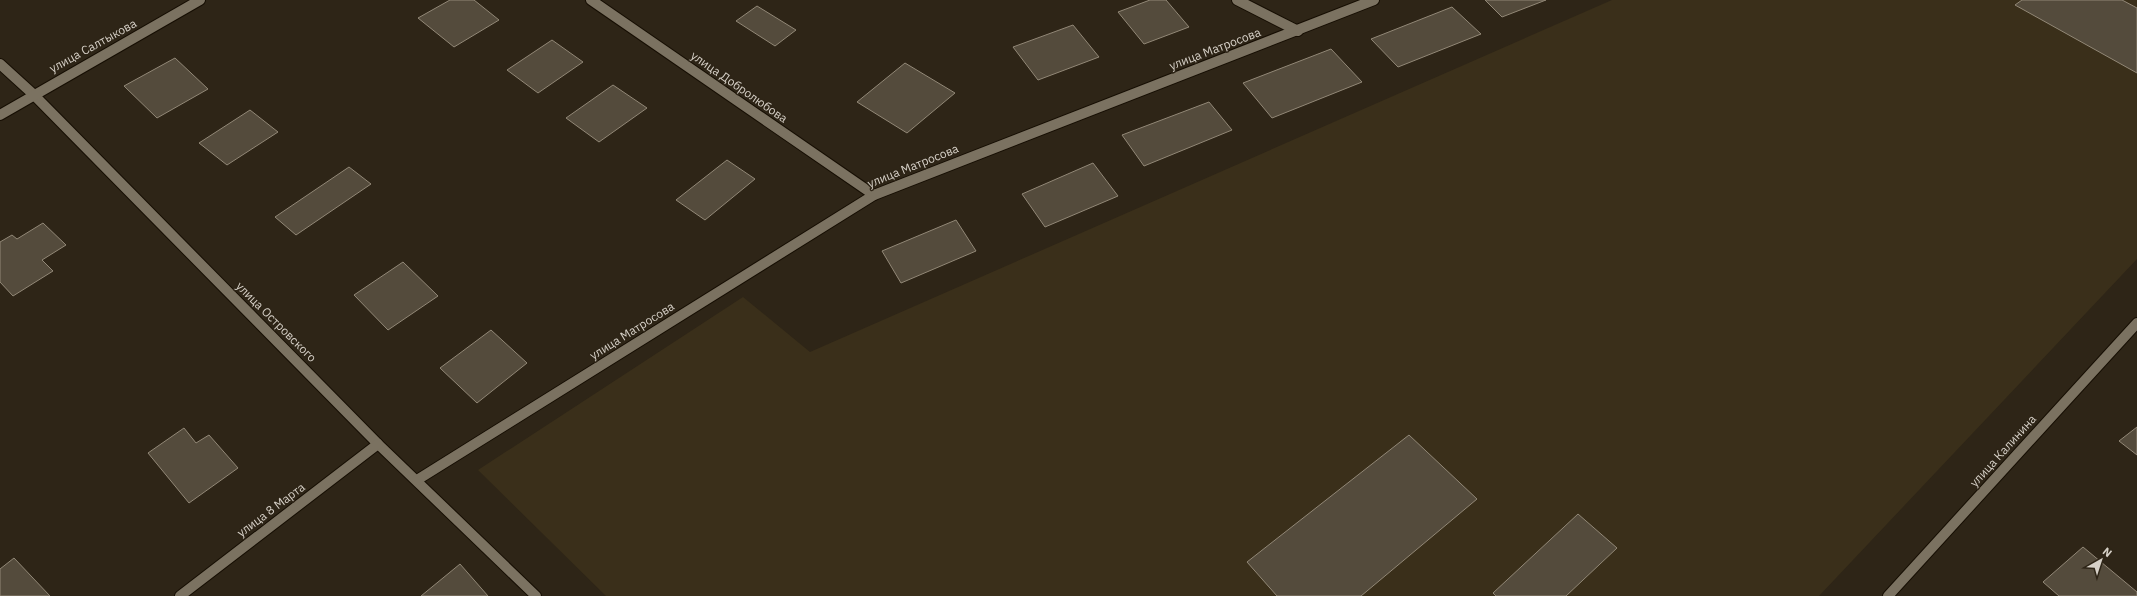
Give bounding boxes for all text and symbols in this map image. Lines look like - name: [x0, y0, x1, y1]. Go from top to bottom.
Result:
- street label: улица Салтыкова: [47, 15, 139, 76]
- street label: улица Матросова: [1167, 24, 1263, 73]
- street label: улица Добролюбова: [688, 48, 791, 126]
- street label: улица Матросова: [865, 140, 961, 191]
- street label: улица Островского: [233, 278, 320, 365]
- street label: улица Матросова: [587, 298, 677, 363]
- street label: улица Калинина: [1966, 411, 2039, 490]
- street label: улица 8 Марта: [234, 479, 308, 540]
- north arrow: [2081, 540, 2121, 580]
- text: N: [2100, 544, 2115, 560]

